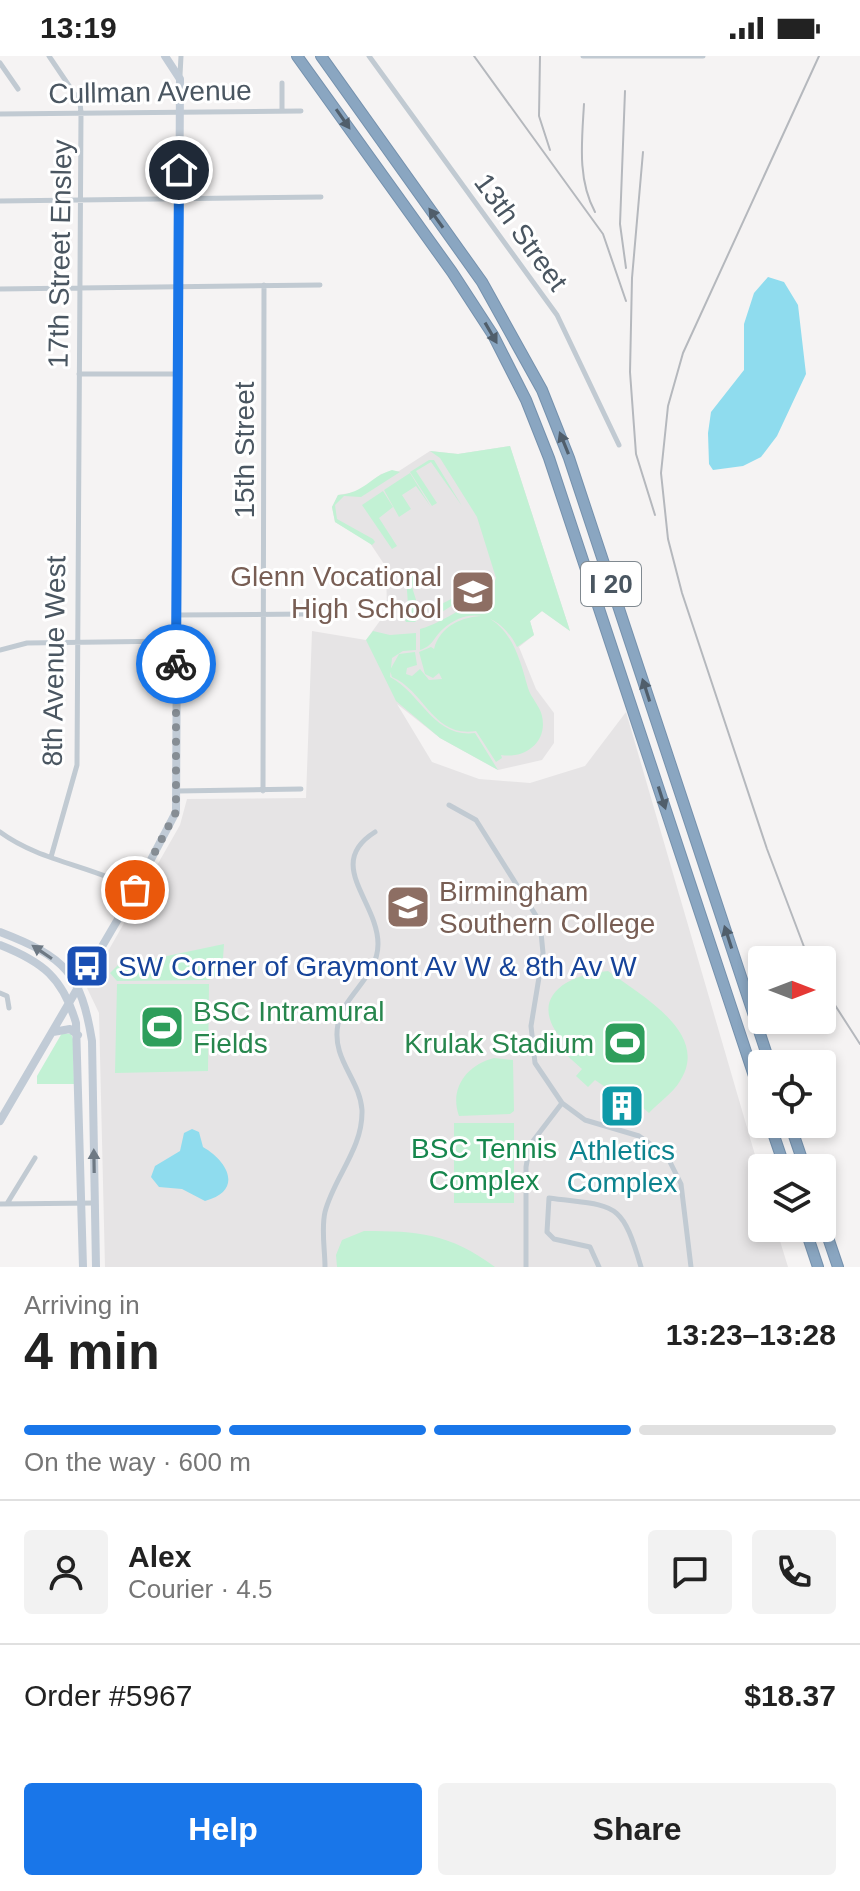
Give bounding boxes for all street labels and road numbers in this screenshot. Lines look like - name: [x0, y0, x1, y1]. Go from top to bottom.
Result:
- street label: Cullman Avenue: [48, 75, 252, 109]
- street label: 17th Street Ensley: [43, 139, 77, 369]
- street label: 13th Street: [468, 167, 574, 297]
- street label: 15th Street: [229, 381, 260, 518]
- street label: 8th Avenue West: [37, 555, 71, 767]
- road number: I 20: [581, 562, 641, 606]

